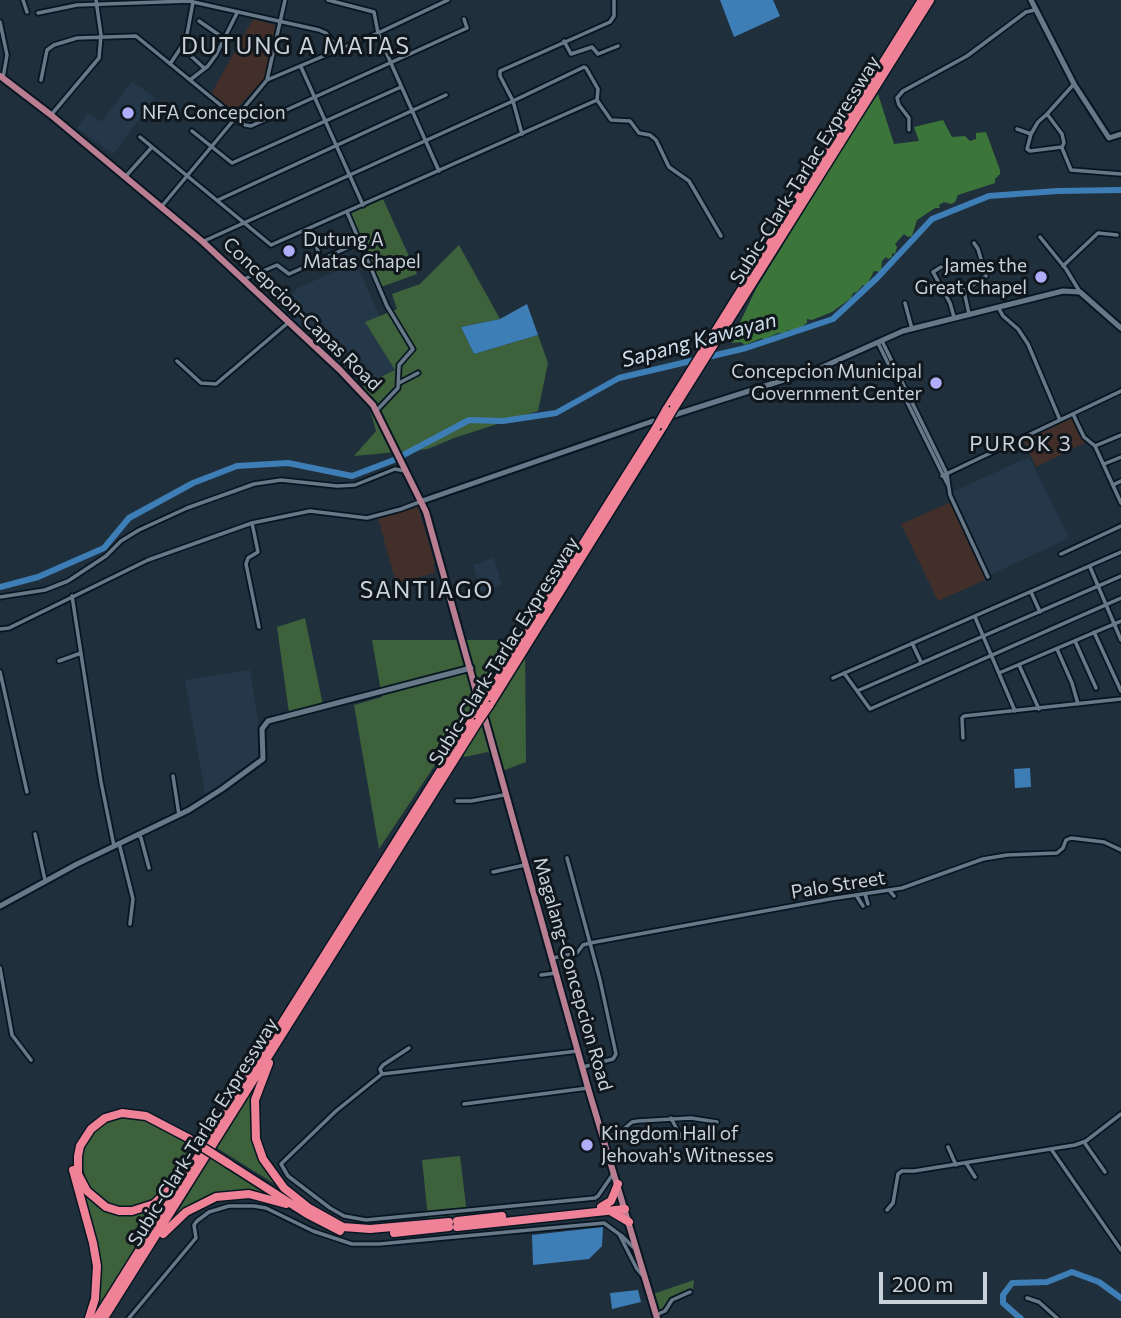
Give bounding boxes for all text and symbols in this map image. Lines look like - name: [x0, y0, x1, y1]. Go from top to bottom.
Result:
- district label: DUTUNG A MATAS: [183, 32, 409, 60]
- street label: Subic-Clark-Tarlac Expressway: [725, 52, 885, 288]
- place label: NFA Concepcion: [142, 102, 286, 124]
- marker: NFA Concepcion: [120, 105, 136, 121]
- place label: Dutung A Matas Chapel: [303, 229, 421, 273]
- street label: Concepcion-Capas Road: [218, 232, 386, 396]
- marker: Dutung A Matas Chapel: [281, 243, 297, 259]
- place label: James the Great Chapel: [914, 255, 1027, 299]
- marker: James the Great Chapel: [1033, 269, 1049, 285]
- water label: Sapang Kawayan: [619, 307, 779, 373]
- place label: Concepcion Municipal Government Center: [731, 361, 922, 405]
- marker: Concepcion Municipal Government Center: [928, 375, 944, 391]
- district label: PUROK 3: [970, 431, 1072, 457]
- street label: Subic-Clark-Tarlac Expressway: [424, 533, 584, 769]
- district label: SANTIAGO: [361, 576, 493, 604]
- street label: Magalang-Concepcion Road: [529, 855, 617, 1093]
- street label: Palo Street: [789, 866, 887, 904]
- street label: Subic-Clark-Tarlac Expressway: [123, 1014, 283, 1250]
- place label: Kingdom Hall of Jehovah's Witnesses: [601, 1123, 774, 1167]
- marker: Kingdom Hall of Jehovah's Witnesses: [579, 1137, 595, 1153]
- scale bar: [883, 1258, 992, 1302]
- text: 200 m: [892, 1271, 953, 1296]

